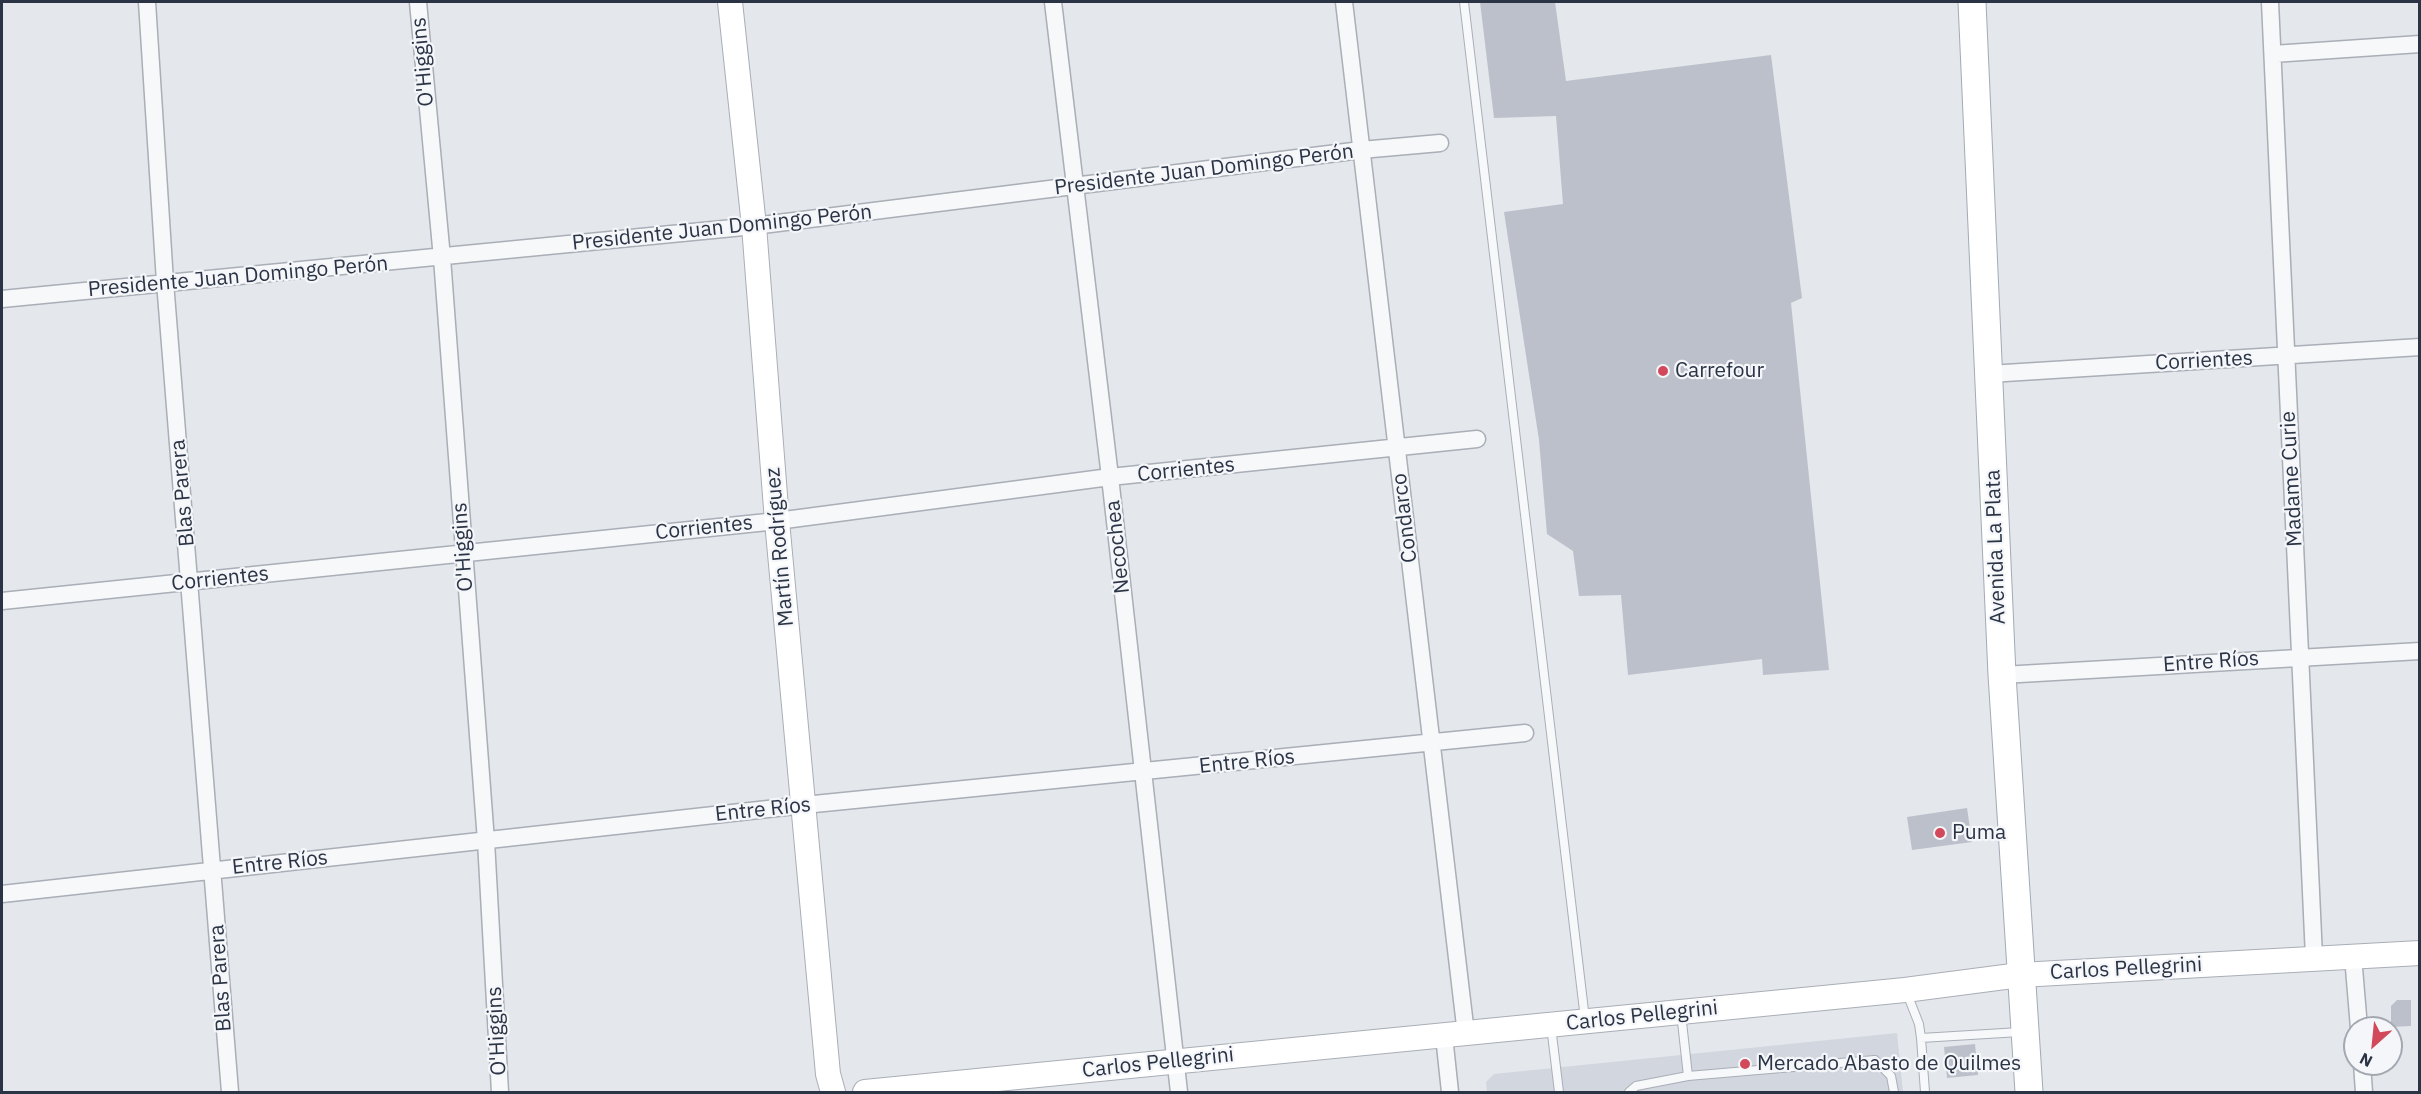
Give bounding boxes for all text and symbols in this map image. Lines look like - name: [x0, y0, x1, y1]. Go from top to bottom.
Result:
- street label: O'Higgins: [407, 16, 439, 108]
- street label: Presidente Juan Domingo Perón: [1053, 139, 1355, 201]
- street label: Presidente Juan Domingo Perón: [571, 200, 873, 256]
- street label: Presidente Juan Domingo Perón: [87, 251, 389, 303]
- street label: Corrientes: [2154, 346, 2254, 376]
- place label: Carrefour: [1675, 358, 1764, 384]
- marker: Carrefour: [1656, 364, 1670, 378]
- street label: Madame Curie: [2276, 410, 2308, 548]
- street label: Blas Parera: [166, 438, 200, 548]
- street label: Corrientes: [1136, 452, 1236, 488]
- street label: Martín Rodríguez: [760, 466, 800, 628]
- street label: Avenida La Plata: [1981, 469, 2011, 625]
- street label: Condarco: [1387, 472, 1423, 564]
- street label: Necochea: [1101, 499, 1135, 595]
- street label: O'Higgins: [447, 502, 479, 592]
- street label: Corrientes: [654, 510, 754, 546]
- street label: Corrientes: [170, 561, 270, 597]
- street label: Entre Ríos: [2162, 646, 2260, 678]
- street label: Entre Ríos: [1198, 744, 1296, 780]
- street label: Entre Ríos: [714, 792, 812, 828]
- place label: Puma: [1952, 820, 2006, 846]
- marker: Puma: [1933, 826, 1947, 840]
- street label: Entre Ríos: [231, 845, 329, 881]
- street label: Blas Parera: [205, 923, 237, 1033]
- street label: Carlos Pellegrini: [2049, 952, 2203, 986]
- street label: O'Higgins: [482, 986, 512, 1076]
- street label: Carlos Pellegrini: [1565, 995, 1719, 1037]
- north arrow: [2343, 1016, 2403, 1076]
- street label: Carlos Pellegrini: [1081, 1042, 1235, 1084]
- text: N: [2356, 1049, 2375, 1072]
- place label: Mercado Abasto de Quilmes: [1757, 1051, 2021, 1077]
- marker: Mercado Abasto de Quilmes: [1738, 1057, 1752, 1071]

